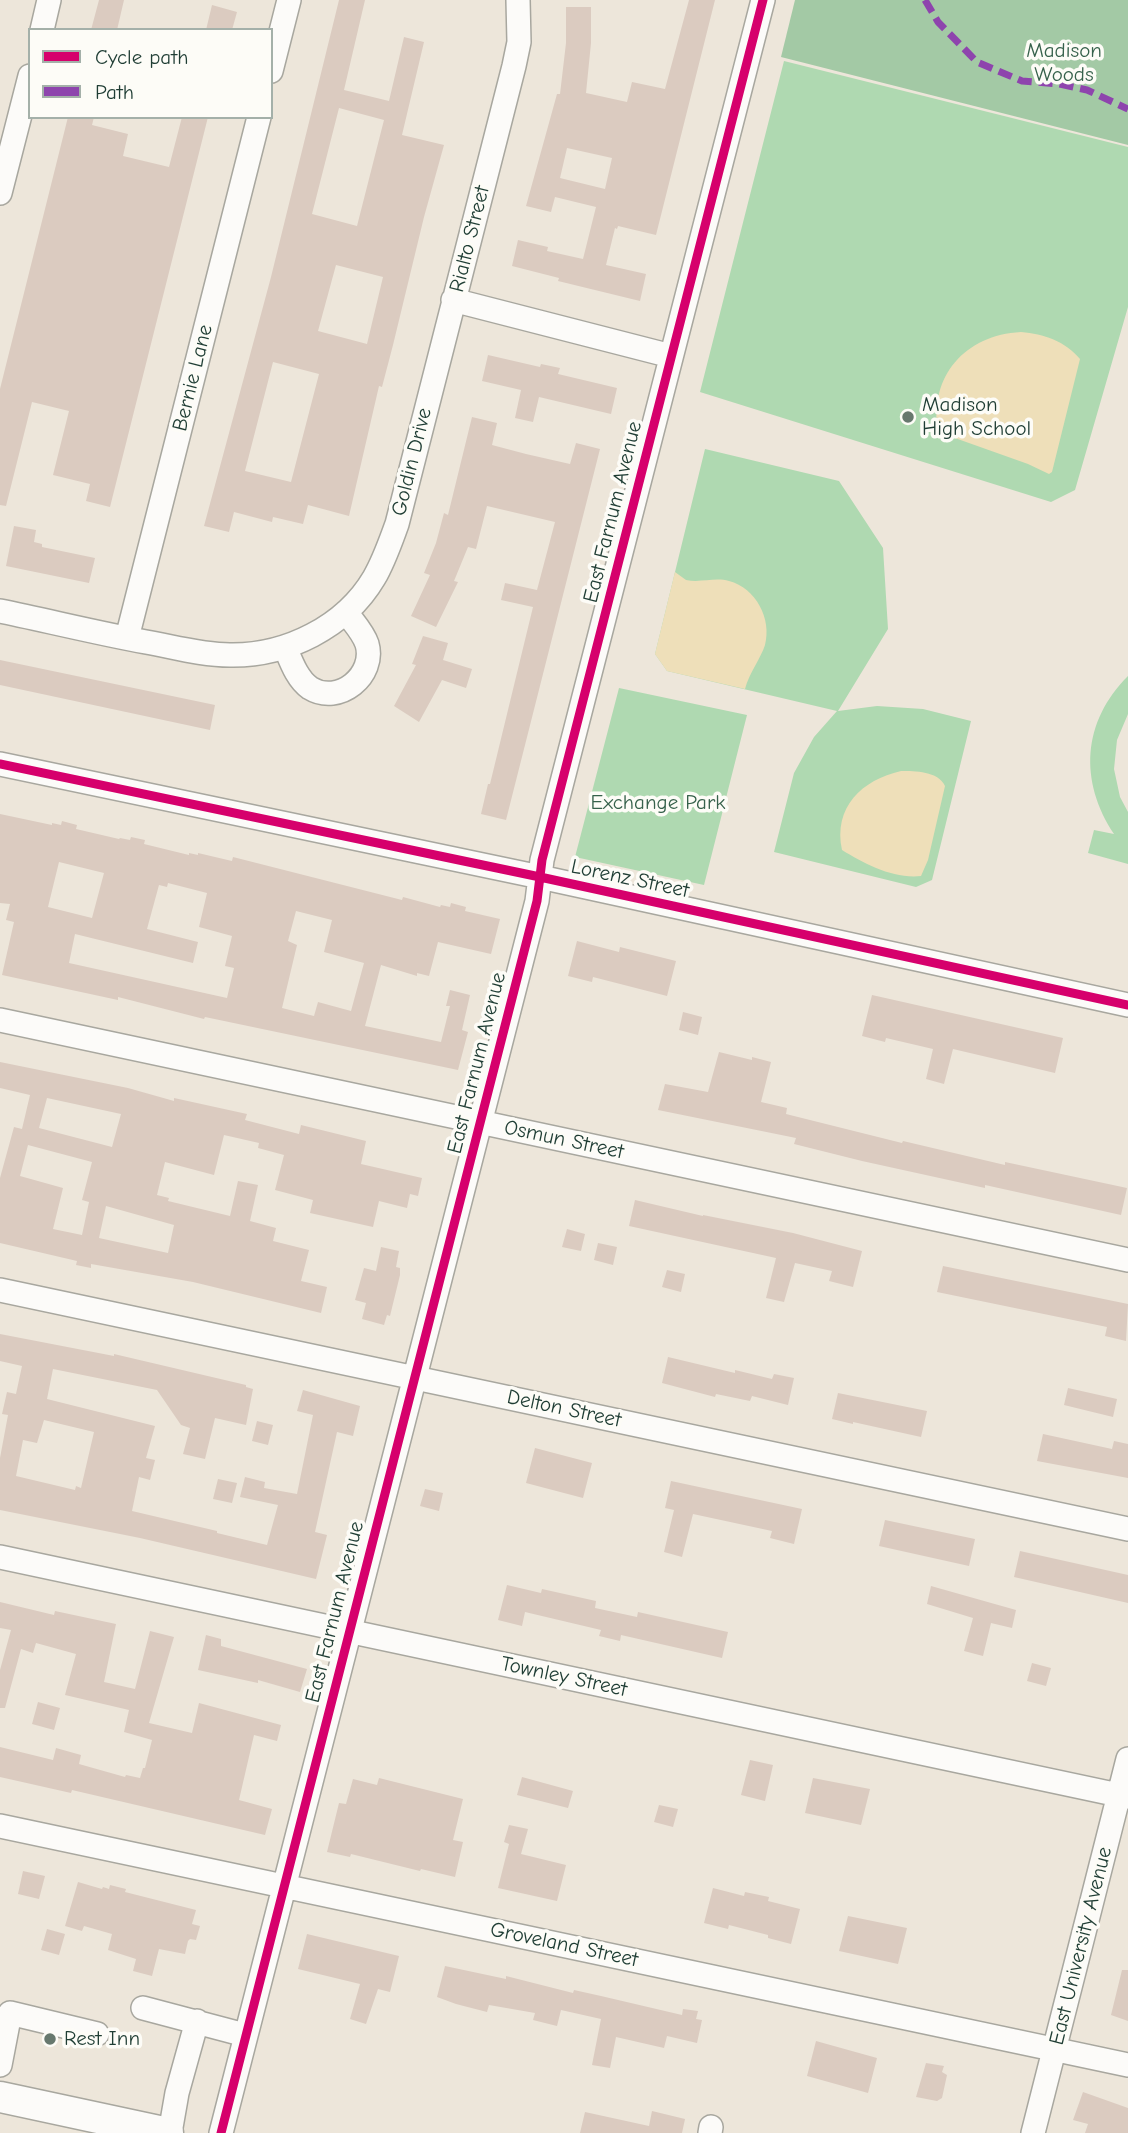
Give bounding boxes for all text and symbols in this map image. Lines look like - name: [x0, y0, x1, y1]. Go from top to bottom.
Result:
- legend: [28, 28, 273, 119]
- park label: Madison Woods: [1026, 38, 1102, 88]
- text: Cycle path: [95, 45, 188, 69]
- text: Path: [95, 80, 134, 104]
- street label: Rialto Street: [445, 183, 495, 295]
- street label: Bernie Lane: [168, 322, 218, 434]
- place label: Madison High School: [922, 392, 1031, 442]
- street label: Goldin Drive: [386, 405, 438, 519]
- marker: Madison High School: [900, 409, 916, 425]
- street label: East Farnum Avenue: [578, 419, 648, 605]
- park label: Exchange Park: [591, 790, 725, 816]
- street label: Lorenz Street: [569, 854, 691, 904]
- street label: East Farnum Avenue: [442, 970, 512, 1156]
- street label: Osmun Street: [502, 1115, 626, 1165]
- street label: Delton Street: [505, 1385, 623, 1433]
- street label: East Farnum Avenue: [300, 1519, 370, 1705]
- street label: Townley Street: [499, 1651, 629, 1703]
- street label: East University Avenue: [1044, 1844, 1118, 2048]
- street label: Groveland Street: [488, 1917, 640, 1973]
- place label: Rest Inn: [64, 2026, 140, 2052]
- marker: Rest Inn: [42, 2031, 58, 2047]

